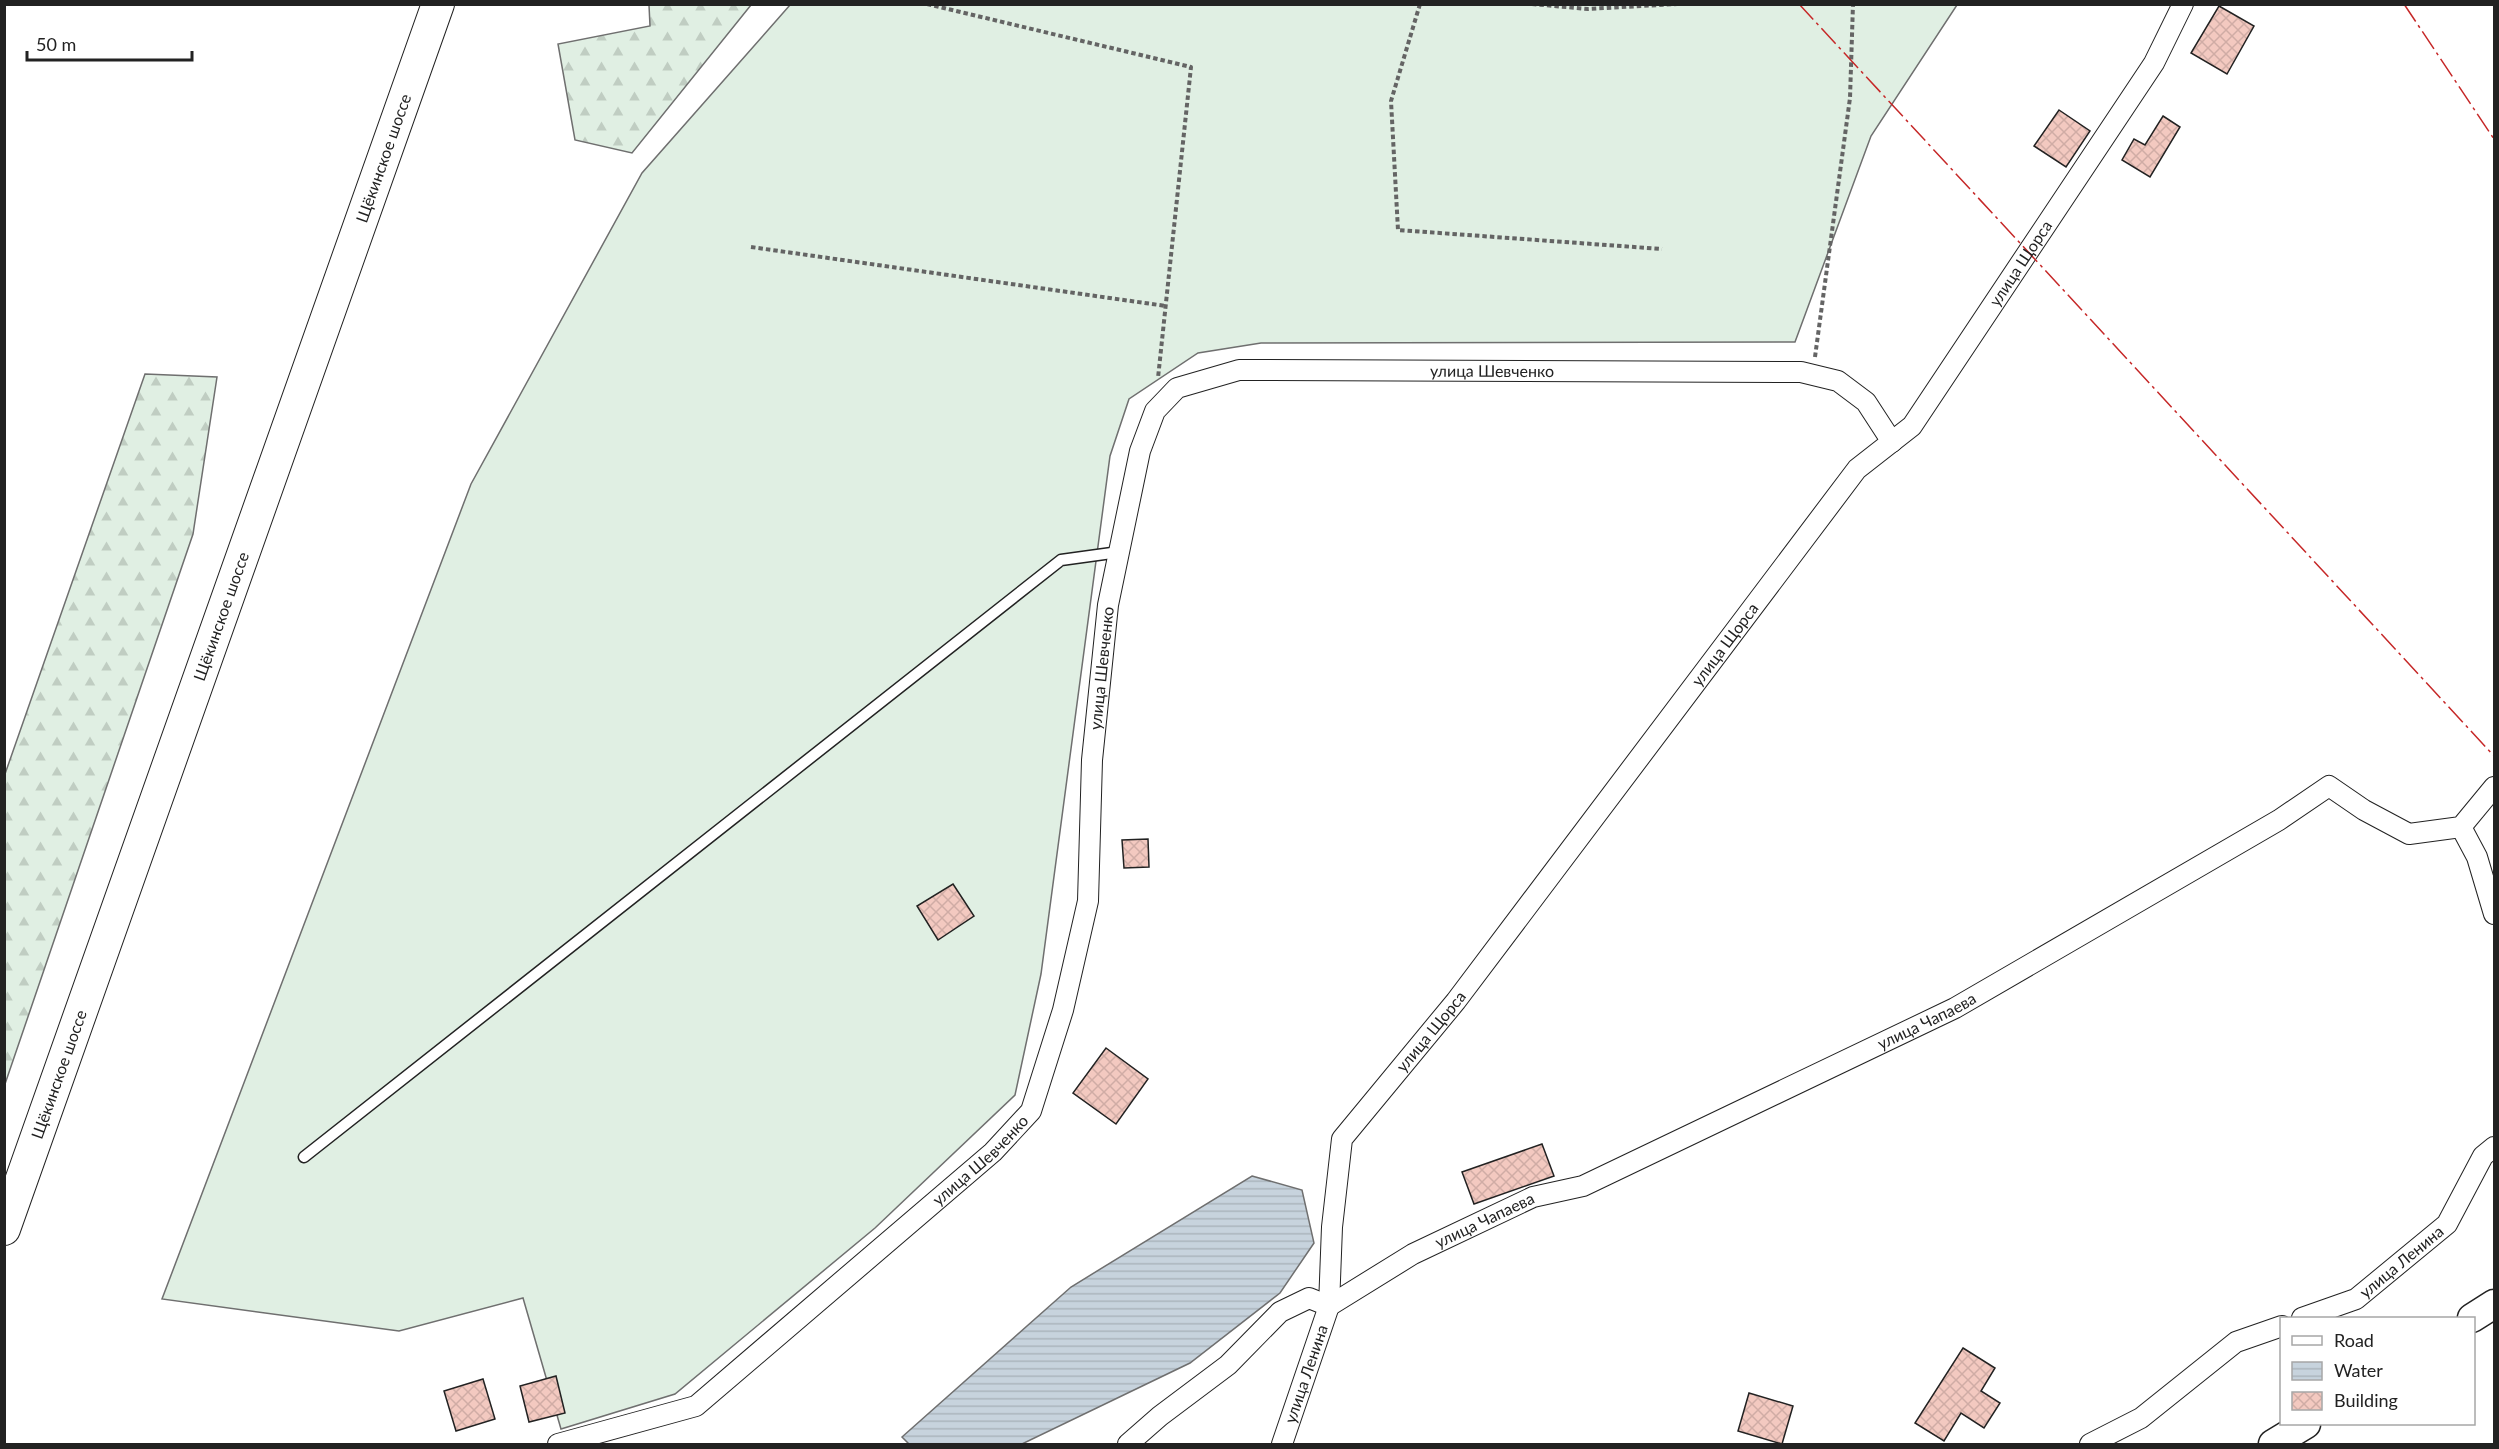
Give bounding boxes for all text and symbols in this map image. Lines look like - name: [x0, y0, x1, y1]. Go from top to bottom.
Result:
- scale bar: [27, 24, 192, 62]
- text: 50 m: [36, 33, 76, 55]
- street label: Щёкинское шоссе: [351, 91, 414, 225]
- street label: улица Щорса: [1985, 217, 2055, 309]
- street label: улица Шевченко: [1430, 361, 1554, 380]
- street label: Щёкинское шоссе: [189, 549, 252, 683]
- street label: улица Щорса: [1687, 599, 1762, 689]
- street label: улица Шевченко: [1085, 605, 1117, 731]
- street label: улица Щорса: [1392, 987, 1469, 1075]
- street label: улица Чапаева: [1874, 988, 1979, 1053]
- street label: Щёкинское шоссе: [27, 1007, 90, 1141]
- street label: улица Шевченко: [928, 1111, 1032, 1209]
- street label: улица Чапаева: [1432, 1188, 1537, 1251]
- street label: улица Ленина: [2355, 1221, 2447, 1301]
- legend: [2280, 1317, 2475, 1425]
- street label: улица Ленина: [1280, 1322, 1331, 1426]
- text: Road: [2334, 1329, 2374, 1351]
- text: Water: [2334, 1359, 2383, 1381]
- text: Building: [2334, 1389, 2398, 1411]

